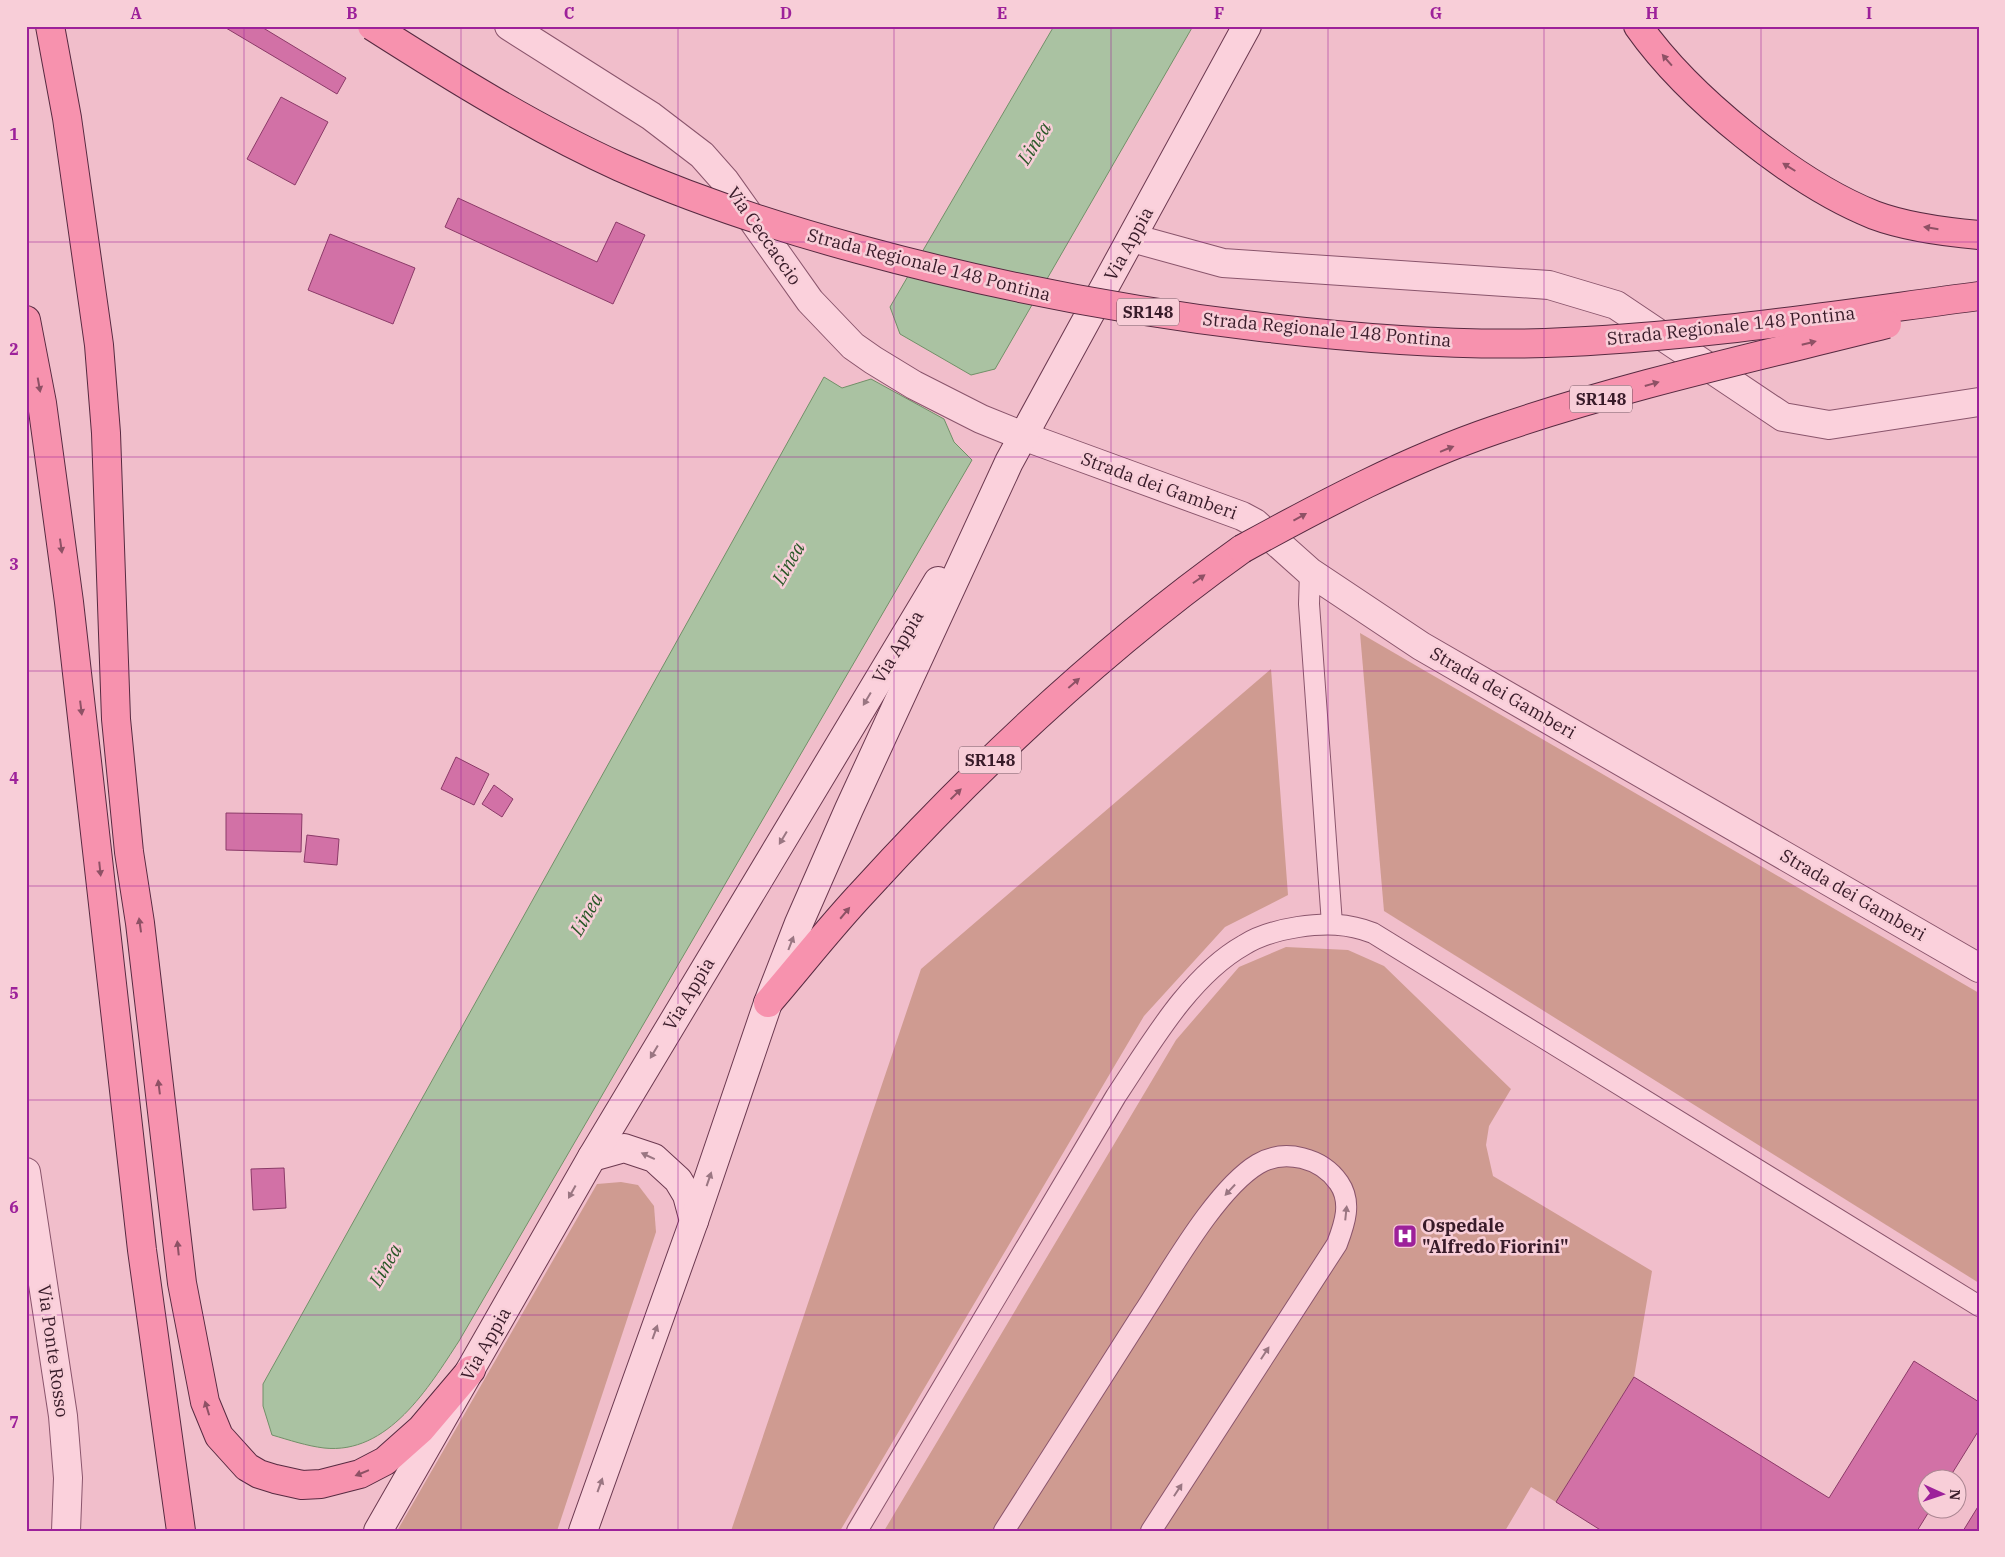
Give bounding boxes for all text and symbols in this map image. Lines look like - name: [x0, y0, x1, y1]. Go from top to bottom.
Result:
- text: A: [130, 3, 142, 23]
- text: B: [346, 3, 358, 23]
- text: C: [564, 3, 574, 23]
- text: D: [780, 3, 792, 23]
- text: E: [997, 3, 1007, 23]
- text: F: [1214, 3, 1224, 23]
- text: G: [1430, 3, 1442, 23]
- text: H: [1646, 3, 1659, 23]
- text: I: [1866, 3, 1872, 23]
- one-way arrow: [1661, 55, 1673, 67]
- water label: Linea: [1011, 117, 1057, 170]
- text: 1: [9, 124, 19, 144]
- one-way arrow: [1782, 163, 1795, 172]
- street label: Via Ceccaccio: [722, 182, 807, 289]
- street label: Via Appia: [1099, 203, 1158, 285]
- street label: Strada Regionale 148 Pontina: [805, 223, 1053, 306]
- one-way arrow: [1922, 223, 1938, 231]
- road number: SR148: [1117, 298, 1179, 326]
- street label: Strada Regionale 148 Pontina: [1606, 301, 1857, 350]
- street label: Strada Regionale 148 Pontina: [1202, 307, 1453, 352]
- text: 2: [9, 339, 19, 359]
- one-way arrow: [1802, 339, 1817, 347]
- one-way arrow: [35, 378, 43, 394]
- one-way arrow: [1645, 379, 1660, 387]
- road number: SR148: [1570, 386, 1632, 412]
- one-way arrow: [1440, 445, 1455, 453]
- street label: Strada dei Gamberi: [1078, 447, 1241, 525]
- one-way arrow: [1293, 513, 1307, 521]
- water label: Linea: [766, 537, 810, 590]
- one-way arrow: [58, 539, 66, 555]
- text: 3: [9, 554, 19, 574]
- one-way arrow: [1193, 574, 1206, 584]
- street label: Via Appia: [867, 606, 928, 687]
- street label: Strada dei Gamberi: [1426, 641, 1581, 744]
- one-way arrow: [1067, 677, 1080, 688]
- one-way arrow: [862, 692, 871, 705]
- one-way arrow: [77, 700, 85, 716]
- road number: SR148: [959, 746, 1021, 774]
- text: 4: [9, 768, 19, 788]
- one-way arrow: [949, 788, 961, 800]
- one-way arrow: [779, 831, 788, 844]
- street label: Strada dei Gamberi: [1776, 843, 1931, 946]
- one-way arrow: [96, 861, 104, 877]
- water label: Linea: [564, 888, 608, 941]
- one-way arrow: [839, 907, 851, 919]
- one-way arrow: [136, 917, 144, 933]
- one-way arrow: [787, 935, 795, 950]
- street label: Via Appia: [658, 953, 719, 1034]
- text: 5: [9, 983, 19, 1003]
- one-way arrow: [650, 1046, 659, 1059]
- one-way arrow: [155, 1078, 163, 1094]
- one-way arrow: [641, 1151, 655, 1159]
- one-way arrow: [705, 1171, 713, 1186]
- one-way arrow: [1224, 1183, 1236, 1195]
- one-way arrow: [567, 1185, 576, 1199]
- text: 6: [9, 1197, 19, 1217]
- one-way arrow: [1342, 1205, 1350, 1221]
- place label: Ospedale "Alfredo Fiorini": [1422, 1214, 1569, 1258]
- hospital icon: Ospedale "Alfredo Fiorini": [1392, 1223, 1418, 1249]
- water label: Linea: [363, 1239, 407, 1292]
- one-way arrow: [174, 1240, 182, 1256]
- street label: Via Ponte Rosso: [33, 1283, 74, 1419]
- street label: Via Appia: [455, 1303, 516, 1385]
- one-way arrow: [651, 1324, 659, 1339]
- one-way arrow: [1260, 1346, 1270, 1359]
- one-way arrow: [202, 1400, 210, 1415]
- text: 7: [9, 1412, 19, 1432]
- one-way arrow: [354, 1469, 369, 1477]
- north arrow: [1918, 1470, 1968, 1520]
- one-way arrow: [596, 1477, 604, 1492]
- one-way arrow: [1173, 1483, 1182, 1496]
- text: N: [1946, 1489, 1964, 1501]

